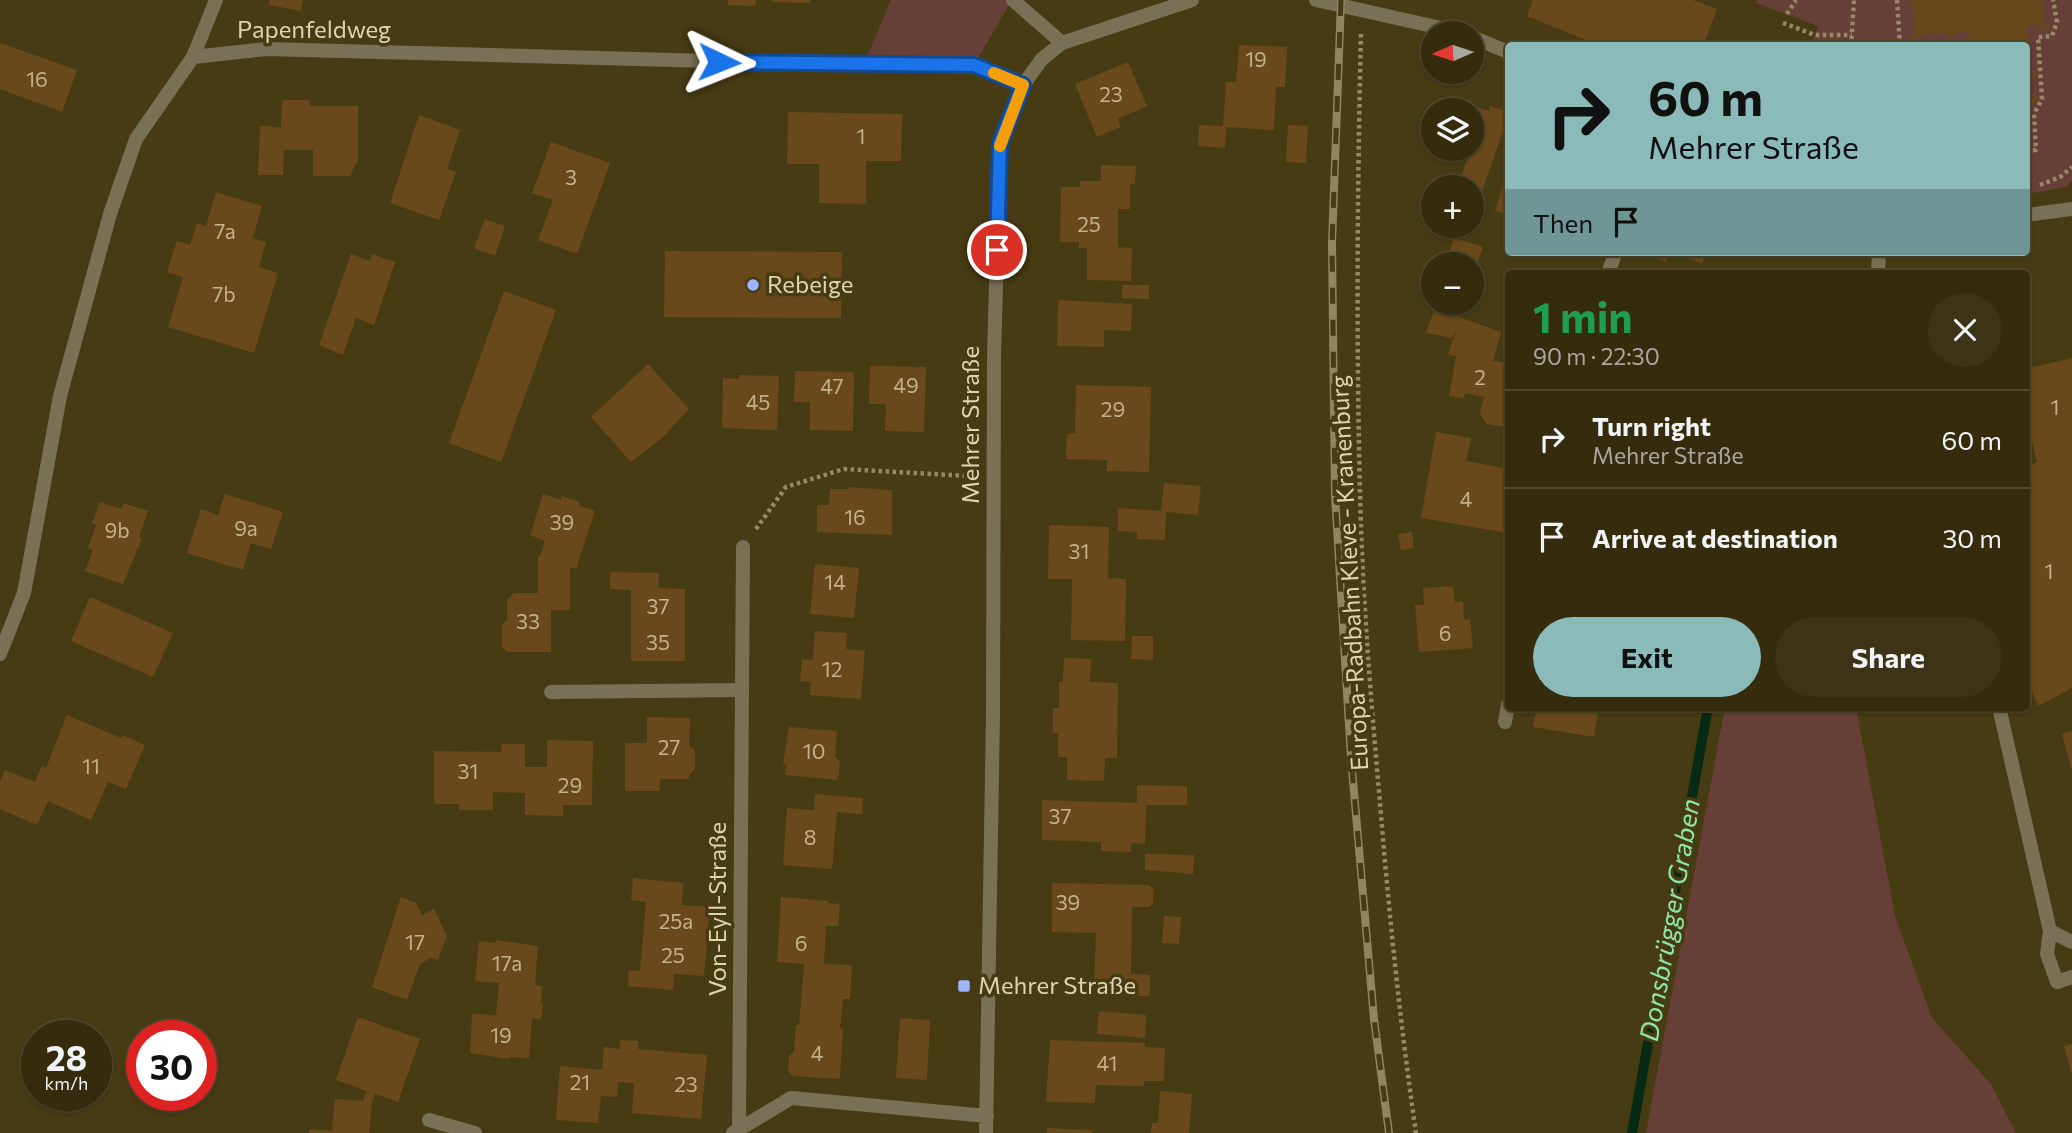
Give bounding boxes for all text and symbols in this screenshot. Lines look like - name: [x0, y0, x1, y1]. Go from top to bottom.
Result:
- street label: Papenfeldweg: [237, 14, 391, 43]
- north arrow: [1421, 21, 1484, 84]
- map controls: [1421, 21, 1484, 315]
- position arrow: [682, 25, 756, 99]
- house number: 19: [1245, 46, 1267, 71]
- house number: 16: [26, 66, 48, 91]
- text: 60 m: [1648, 66, 1763, 126]
- icon: right: [1533, 70, 1624, 161]
- house number: 23: [1099, 81, 1123, 106]
- button: layers: [1421, 98, 1484, 161]
- house number: 1: [857, 123, 865, 148]
- text: Mehrer Straße: [1648, 126, 1859, 166]
- house number: 3: [565, 164, 577, 189]
- button: +: [1421, 175, 1484, 238]
- icon: arrive: [1607, 203, 1645, 241]
- text: Then: [1533, 207, 1593, 238]
- house number: 25: [1077, 211, 1101, 236]
- house number: 7a: [214, 218, 236, 243]
- pin: [967, 220, 1027, 280]
- icon: arrive: [978, 231, 1016, 269]
- button: −: [1421, 252, 1484, 315]
- place label: Rebeige: [767, 269, 853, 298]
- marker: Rebeige: [745, 277, 761, 293]
- house number: 7b: [212, 281, 236, 306]
- text: 1 min: [1533, 290, 1633, 342]
- button: close: [1928, 293, 2002, 367]
- text: 90 m · 22:30: [1533, 342, 1660, 370]
- street label: Mehrer Straße: [955, 346, 984, 504]
- house number: 2: [1474, 364, 1486, 389]
- house number: 49: [893, 372, 919, 397]
- house number: 47: [820, 373, 844, 398]
- street label: Europa-Radbahn Kleve - Kranenburg: [1324, 375, 1373, 772]
- house number: 45: [746, 389, 770, 414]
- house number: 1: [2051, 394, 2059, 419]
- house number: 29: [1101, 396, 1125, 421]
- text: Turn right: [1592, 410, 1711, 441]
- icon: right: [1533, 420, 1571, 458]
- text: 60 m: [1942, 424, 2002, 455]
- text: Mehrer Straße: [1592, 441, 1744, 469]
- house number: 4: [1460, 486, 1473, 511]
- house number: 16: [844, 504, 866, 529]
- house number: 39: [550, 509, 574, 534]
- house number: 9a: [234, 515, 258, 540]
- house number: 9b: [104, 517, 130, 542]
- icon: arrive: [1533, 518, 1571, 556]
- text: Arrive at destination: [1592, 522, 1838, 553]
- text: 30 m: [1943, 522, 2002, 553]
- house number: 31: [1069, 538, 1089, 563]
- house number: 1: [2045, 558, 2053, 583]
- house number: 14: [824, 569, 846, 594]
- house number: 37: [647, 593, 669, 618]
- house number: 33: [516, 608, 540, 633]
- button: Exit: [1533, 617, 1761, 697]
- button: Share: [1775, 617, 2002, 697]
- house number: 6: [1439, 620, 1451, 645]
- house number: 35: [646, 629, 670, 654]
- house number: 12: [822, 656, 842, 681]
- house number: 27: [658, 734, 680, 759]
- house number: 10: [803, 738, 825, 763]
- house number: 11: [82, 753, 100, 778]
- house number: 31: [458, 758, 478, 783]
- house number: 29: [558, 772, 582, 797]
- water label: Donsbrügger Graben: [1632, 796, 1705, 1043]
- house number: 37: [1049, 803, 1071, 828]
- street label: Von-Eyll-Straße: [702, 822, 731, 996]
- house number: 8: [804, 824, 816, 849]
- house number: 39: [1056, 889, 1080, 914]
- house number: 25a: [659, 908, 693, 933]
- house number: 17: [405, 929, 425, 954]
- house number: 6: [795, 930, 807, 955]
- house number: 25: [661, 942, 685, 967]
- house number: 17a: [492, 950, 522, 975]
- place label: Mehrer Straße: [978, 970, 1136, 999]
- marker: Mehrer Straße: [956, 978, 972, 994]
- speed limit sign: 30: [126, 1020, 217, 1111]
- house number: 19: [490, 1022, 512, 1047]
- text: 28: [46, 1035, 87, 1078]
- house number: 4: [811, 1040, 824, 1065]
- house number: 41: [1097, 1050, 1117, 1075]
- house number: 21: [570, 1069, 590, 1094]
- house number: 23: [674, 1071, 698, 1096]
- text: km/h: [45, 1072, 88, 1094]

